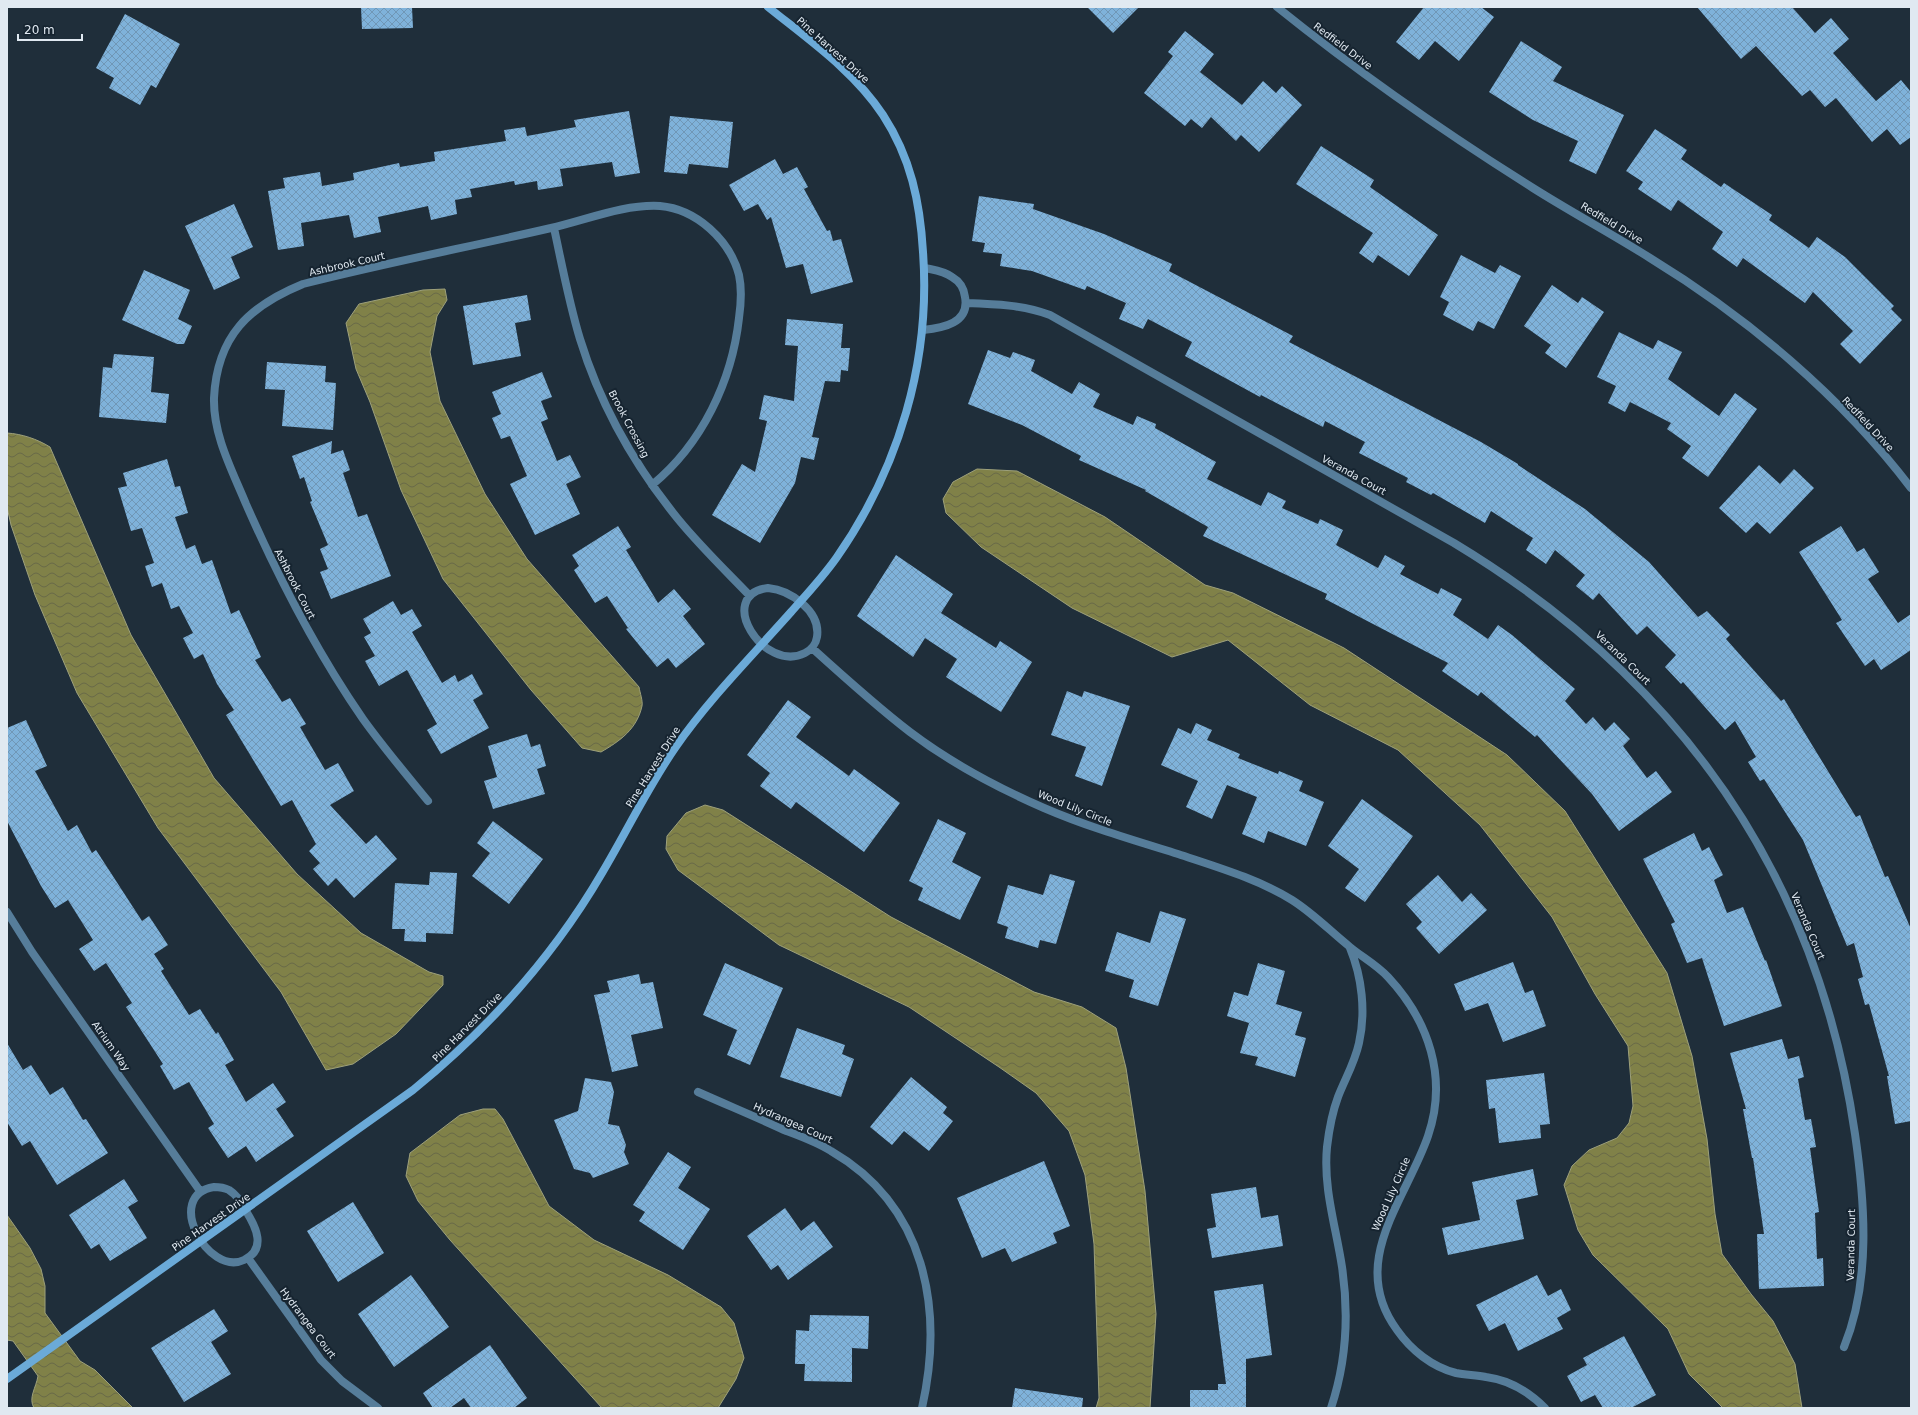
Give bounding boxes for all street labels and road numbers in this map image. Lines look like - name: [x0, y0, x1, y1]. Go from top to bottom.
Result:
- street label: Pine Harvest Drive: [795, 15, 871, 85]
- street label: Redfield Drive: [1312, 20, 1374, 72]
- street label: Redfield Drive: [1579, 200, 1645, 246]
- street label: Ashbrook Court: [308, 250, 386, 278]
- street label: Brook Crossing: [607, 388, 651, 460]
- street label: Redfield Drive: [1840, 394, 1896, 454]
- street label: Veranda Court: [1320, 453, 1388, 497]
- street label: Ashbrook Court: [273, 547, 317, 621]
- street label: Veranda Court: [1593, 629, 1653, 687]
- street label: Pine Harvest Drive: [624, 725, 682, 809]
- street label: Wood Lily Circle: [1036, 788, 1114, 828]
- street label: Veranda Court: [1789, 891, 1827, 961]
- street label: Pine Harvest Drive: [430, 990, 504, 1064]
- street label: Atrium Way: [90, 1019, 132, 1073]
- street label: Hydrangea Court: [752, 1101, 834, 1145]
- street label: Wood Lily Circle: [1370, 1156, 1412, 1232]
- street label: Pine Harvest Drive: [170, 1191, 252, 1253]
- street label: Veranda Court: [1845, 1209, 1857, 1281]
- street label: Hydrangea Court: [278, 1285, 338, 1361]

